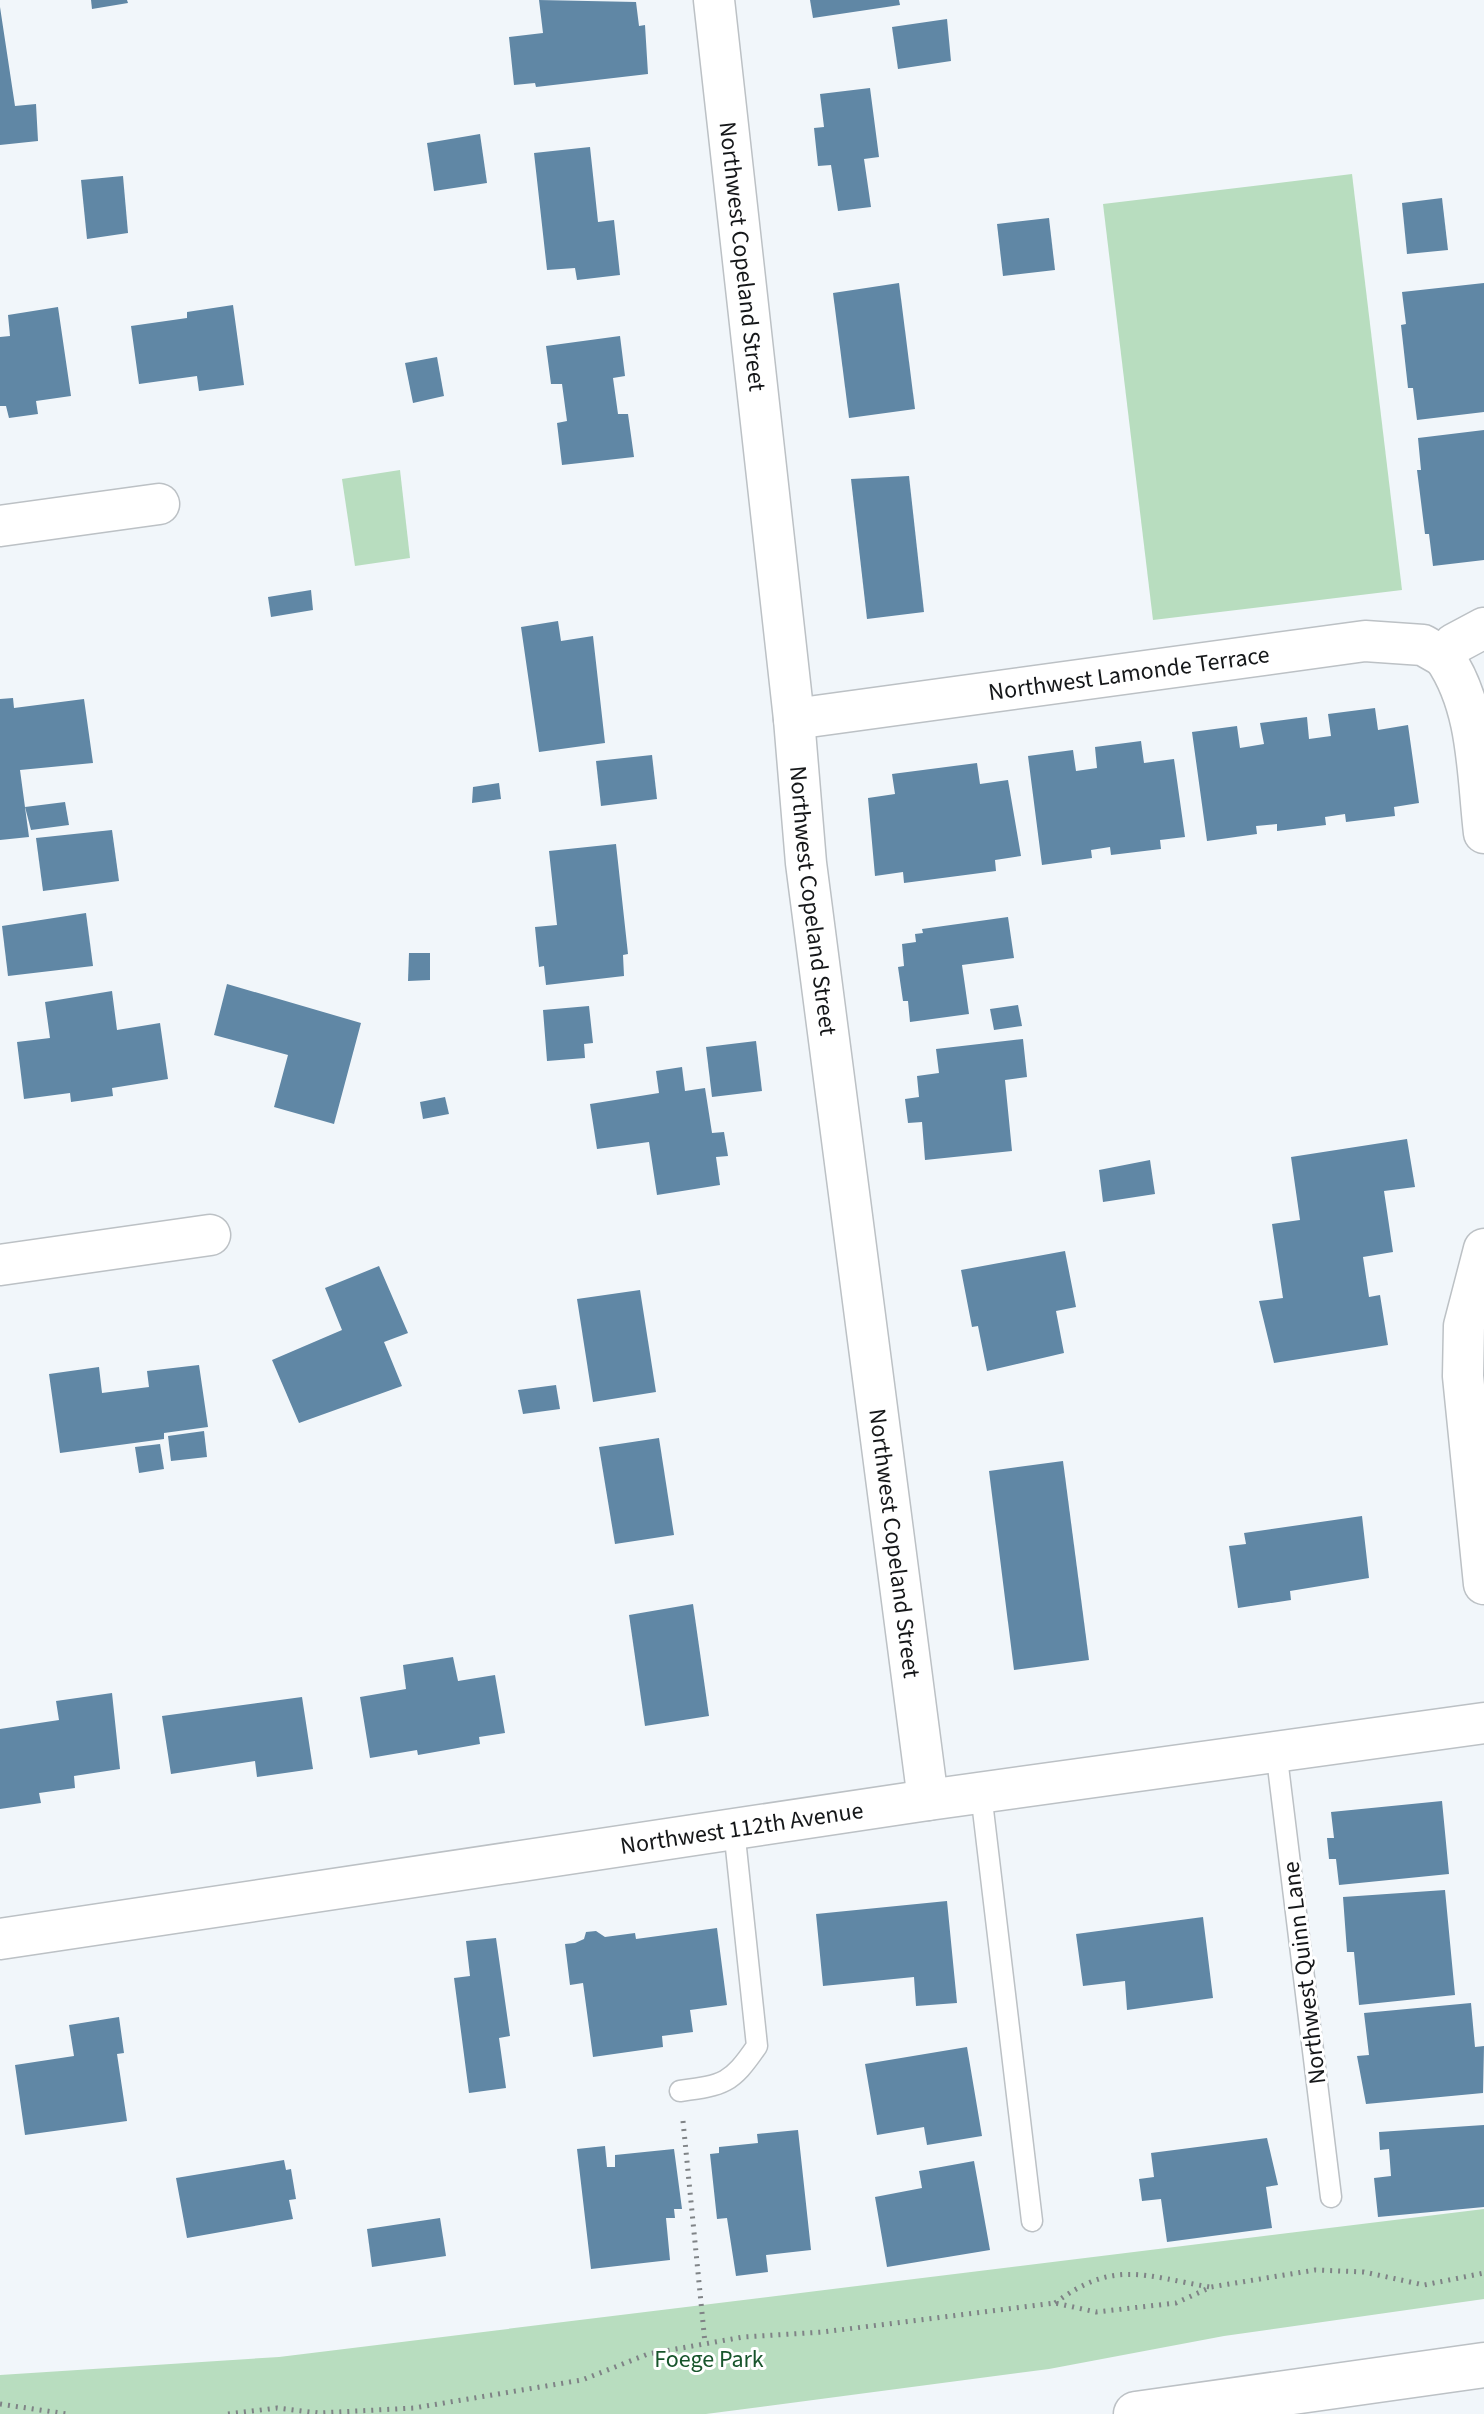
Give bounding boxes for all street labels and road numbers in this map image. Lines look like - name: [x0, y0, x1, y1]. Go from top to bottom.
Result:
- street label: Northwest Copeland Street: [710, 120, 774, 393]
- street label: Northwest Lamonde Terrace: [986, 637, 1272, 710]
- street label: Northwest Copeland Street: [780, 764, 845, 1038]
- street label: Northwest Copeland Street: [859, 1407, 929, 1680]
- street label: Northwest 112th Avenue: [618, 1793, 866, 1864]
- street label: Northwest Quinn Lane: [1273, 1859, 1336, 2086]

